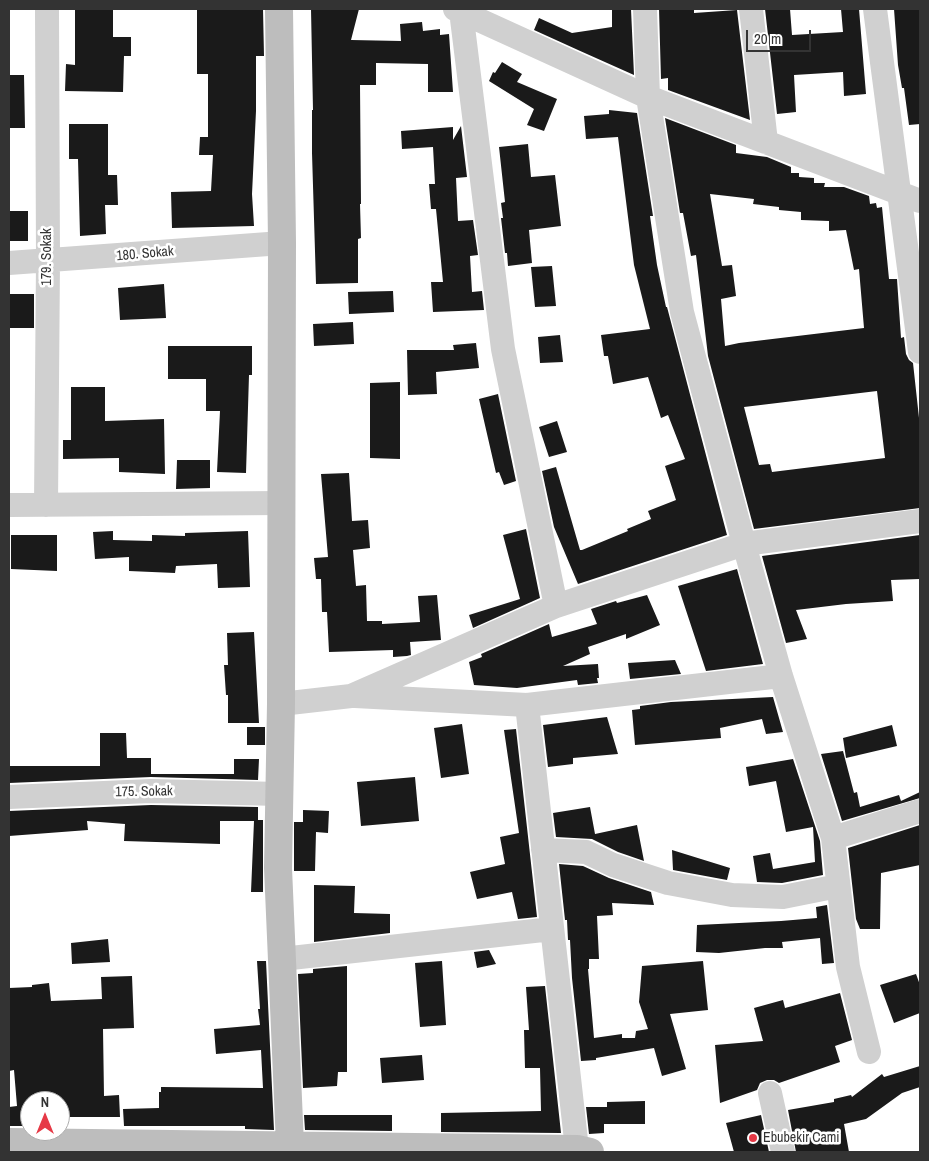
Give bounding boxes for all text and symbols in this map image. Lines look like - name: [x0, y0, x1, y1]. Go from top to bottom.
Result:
- scale bar: [749, 20, 814, 52]
- text: 20 m: [754, 28, 781, 49]
- street label: 179. Sokak: [39, 228, 55, 286]
- street label: 180. Sokak: [116, 243, 174, 265]
- street label: 175. Sokak: [115, 783, 173, 801]
- north arrow: [20, 1091, 70, 1141]
- text: N: [41, 1093, 49, 1111]
- place label: Ebubekir Cami: [763, 1130, 840, 1146]
- marker: Ebubekir Cami: [747, 1132, 759, 1144]

